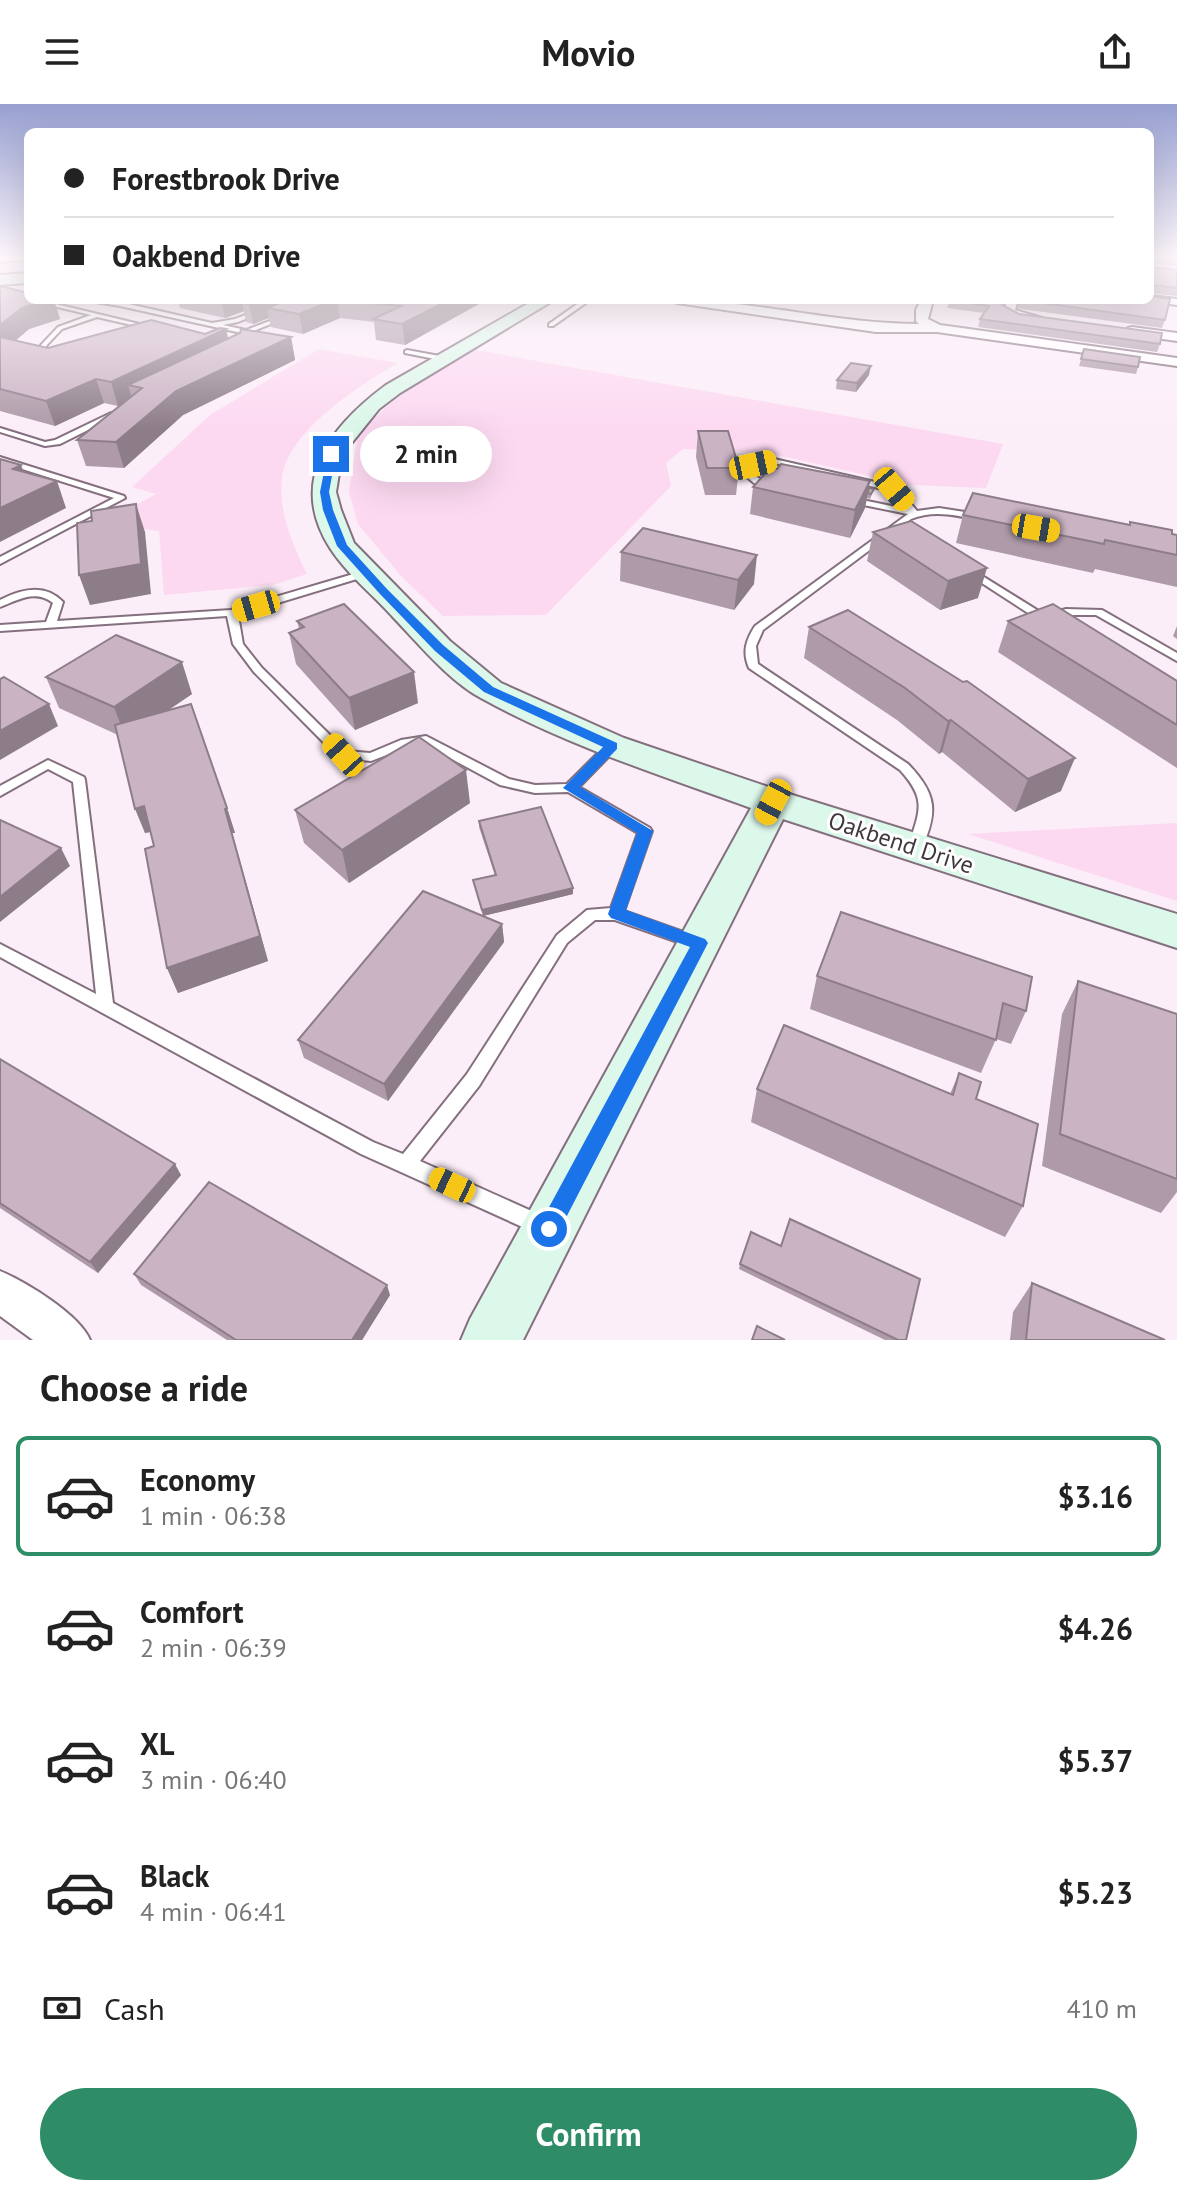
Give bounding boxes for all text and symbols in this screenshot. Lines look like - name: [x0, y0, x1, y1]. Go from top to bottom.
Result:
- text: Movio: [542, 29, 635, 76]
- icon: menu: [40, 30, 84, 74]
- icon: share: [1093, 30, 1137, 74]
- text: Forestbrook Drive: [112, 159, 340, 198]
- text: Oakbend Drive: [112, 236, 301, 275]
- callout: 2 min: [359, 426, 491, 482]
- route end: [313, 436, 349, 472]
- text: 2 min: [394, 437, 458, 470]
- car: [727, 448, 779, 482]
- car: [869, 463, 919, 515]
- car: [1010, 512, 1062, 544]
- car: [230, 588, 282, 624]
- car: [318, 729, 368, 781]
- car: [751, 775, 795, 829]
- street label: Oakbend Drive: [824, 804, 978, 881]
- car: [425, 1164, 479, 1206]
- route start: [531, 1211, 567, 1247]
- text: Choose a ride: [40, 1364, 248, 1411]
- icon: car: [44, 1460, 116, 1532]
- text: Economy: [140, 1460, 255, 1499]
- text: $3.16: [1058, 1477, 1133, 1516]
- text: 1 min · 06:38: [140, 1499, 287, 1532]
- icon: car: [44, 1592, 116, 1664]
- text: Comfort: [140, 1592, 243, 1631]
- text: $4.26: [1058, 1609, 1133, 1648]
- text: 2 min · 06:39: [140, 1631, 287, 1664]
- icon: car: [44, 1724, 116, 1796]
- text: XL: [140, 1724, 174, 1763]
- text: $5.37: [1058, 1741, 1133, 1780]
- text: 3 min · 06:40: [140, 1763, 287, 1796]
- icon: car: [44, 1856, 116, 1928]
- text: Black: [140, 1856, 209, 1895]
- text: $5.23: [1058, 1873, 1133, 1912]
- text: 4 min · 06:41: [140, 1895, 287, 1928]
- icon: cash: [40, 1986, 84, 2030]
- text: Cash: [104, 1989, 165, 2028]
- text: 410 m: [1066, 1992, 1137, 2025]
- button: Confirm: [40, 2088, 1137, 2180]

